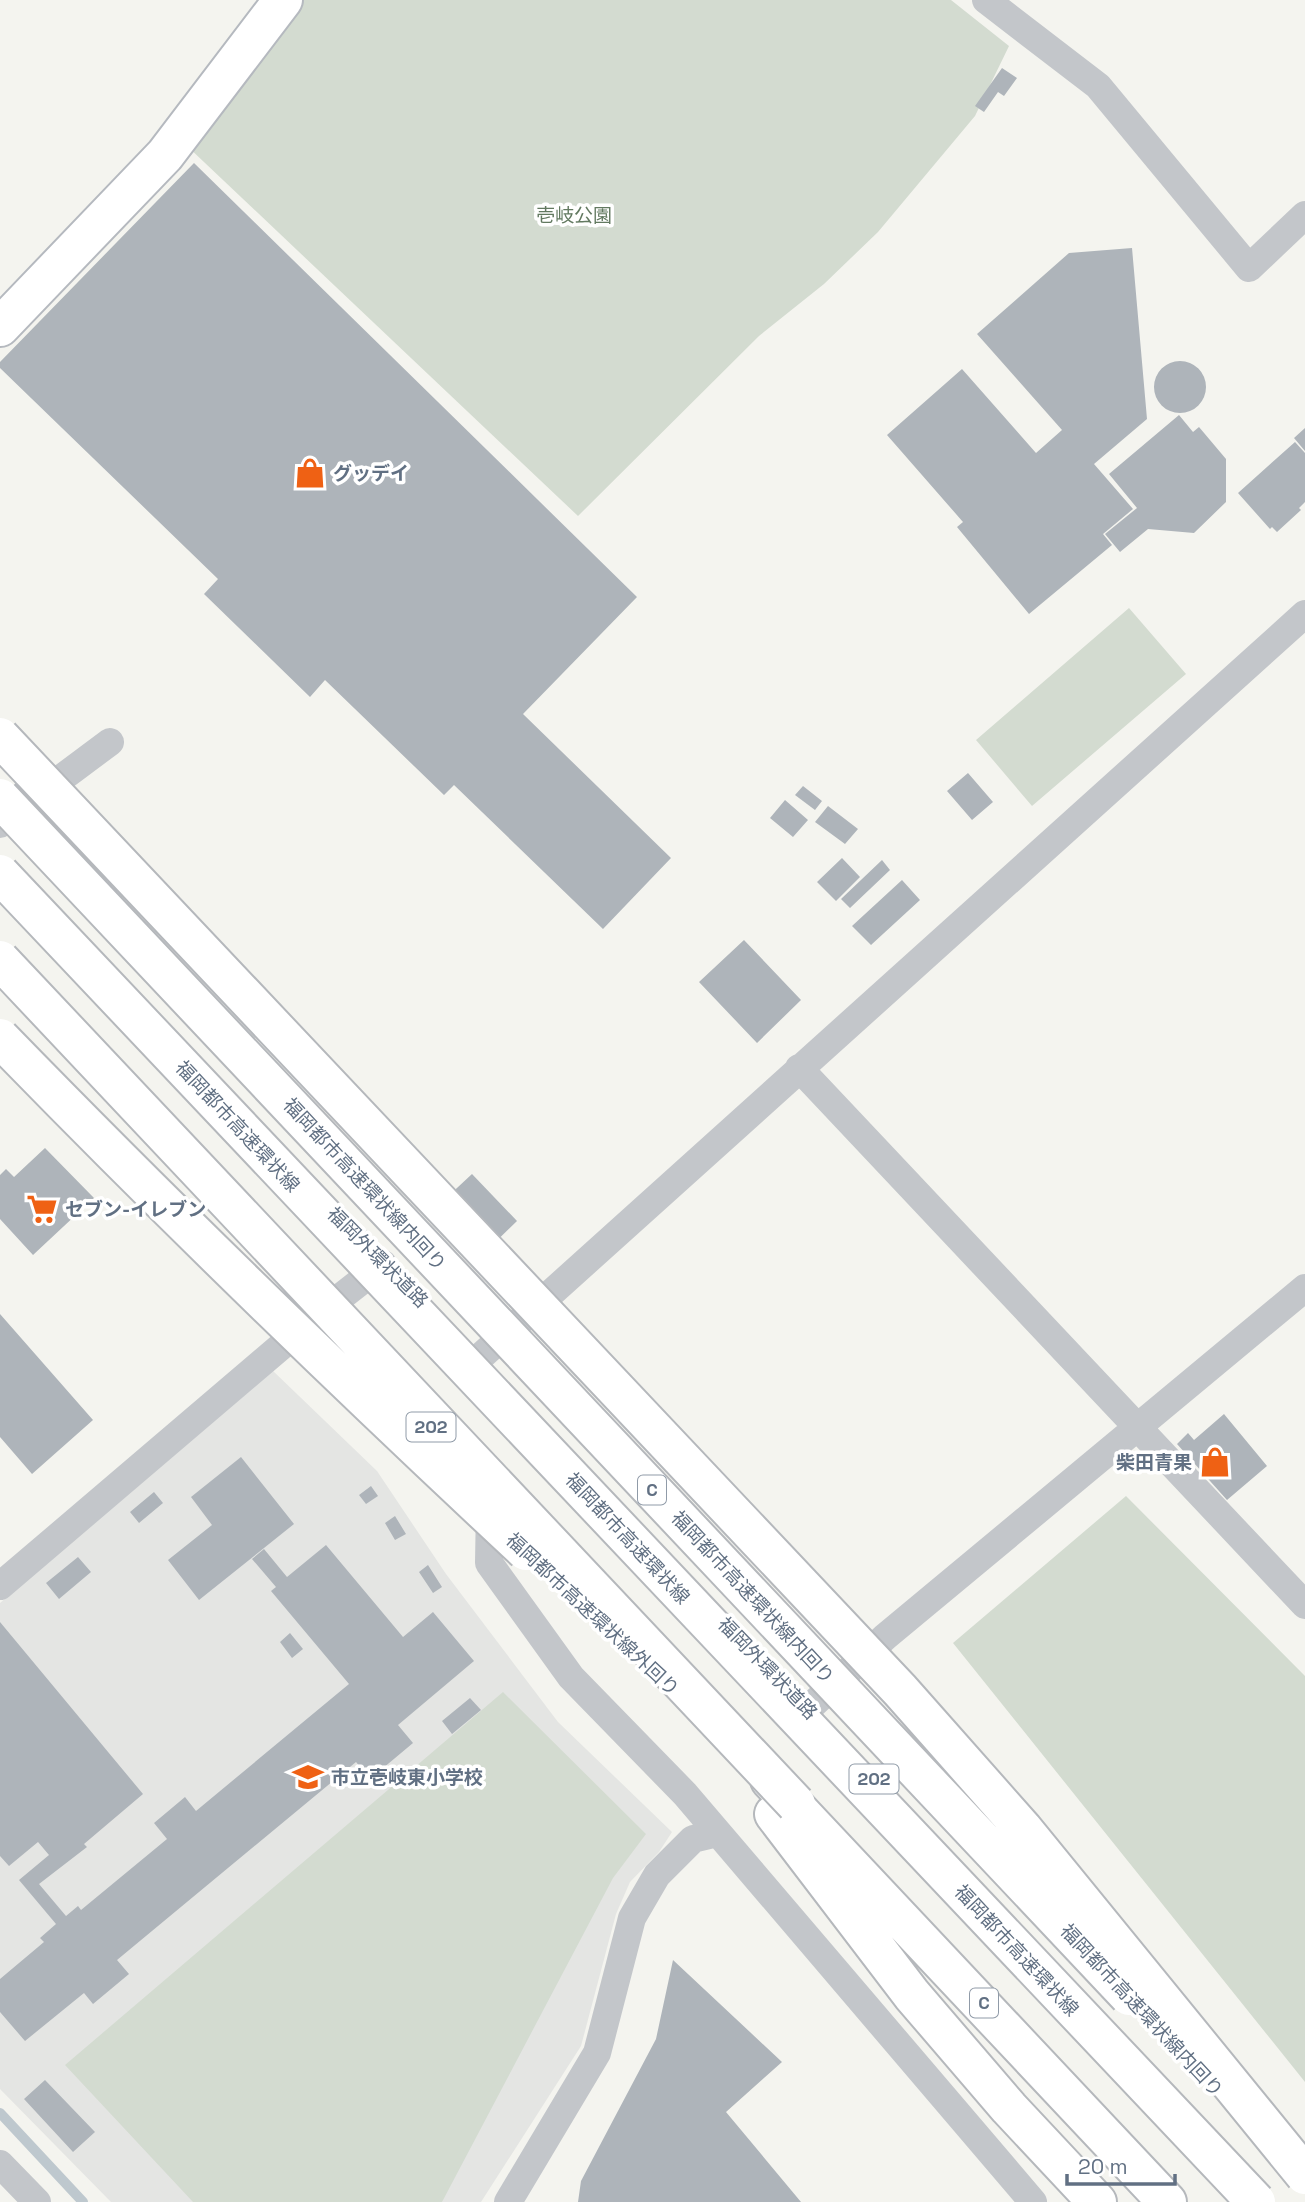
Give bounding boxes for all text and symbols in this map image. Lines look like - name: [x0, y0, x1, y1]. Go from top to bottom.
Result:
- park label: 壱岐公園: [536, 203, 612, 228]
- shop icon: グッデイ: [293, 456, 327, 490]
- place label: グッデイ: [333, 461, 409, 486]
- street label: 福岡都市高速環状線: [170, 1055, 305, 1197]
- street label: 福岡都市高速環状線内回り: [278, 1092, 452, 1276]
- supermarket icon: セブン-イレブン: [25, 1192, 59, 1226]
- place label: セブン-イレブン: [65, 1197, 206, 1222]
- street label: 福岡外環状道路: [322, 1201, 434, 1313]
- road number: 202: [406, 1412, 456, 1442]
- shop icon: 柴田青果: [1198, 1445, 1232, 1479]
- place label: 柴田青果: [1116, 1450, 1192, 1475]
- street label: 福岡都市高速環状線: [560, 1467, 695, 1609]
- road number: C: [638, 1476, 666, 1504]
- street label: 福岡都市高速環状線内回り: [666, 1505, 840, 1689]
- street label: 福岡都市高速環状線外回り: [501, 1527, 685, 1701]
- street label: 福岡外環状道路: [712, 1612, 823, 1725]
- school or university icon: 市立壱岐東小学校: [291, 1760, 325, 1794]
- road number: 202: [850, 1764, 898, 1794]
- place label: 市立壱岐東小学校: [331, 1765, 483, 1790]
- street label: 福岡都市高速環状線: [949, 1879, 1084, 2021]
- street label: 福岡都市高速環状線内回り: [1055, 1918, 1229, 2102]
- road number: C: [970, 1989, 998, 2018]
- scale bar: [1067, 2142, 1176, 2186]
- text: 20 m: [1078, 2153, 1128, 2180]

